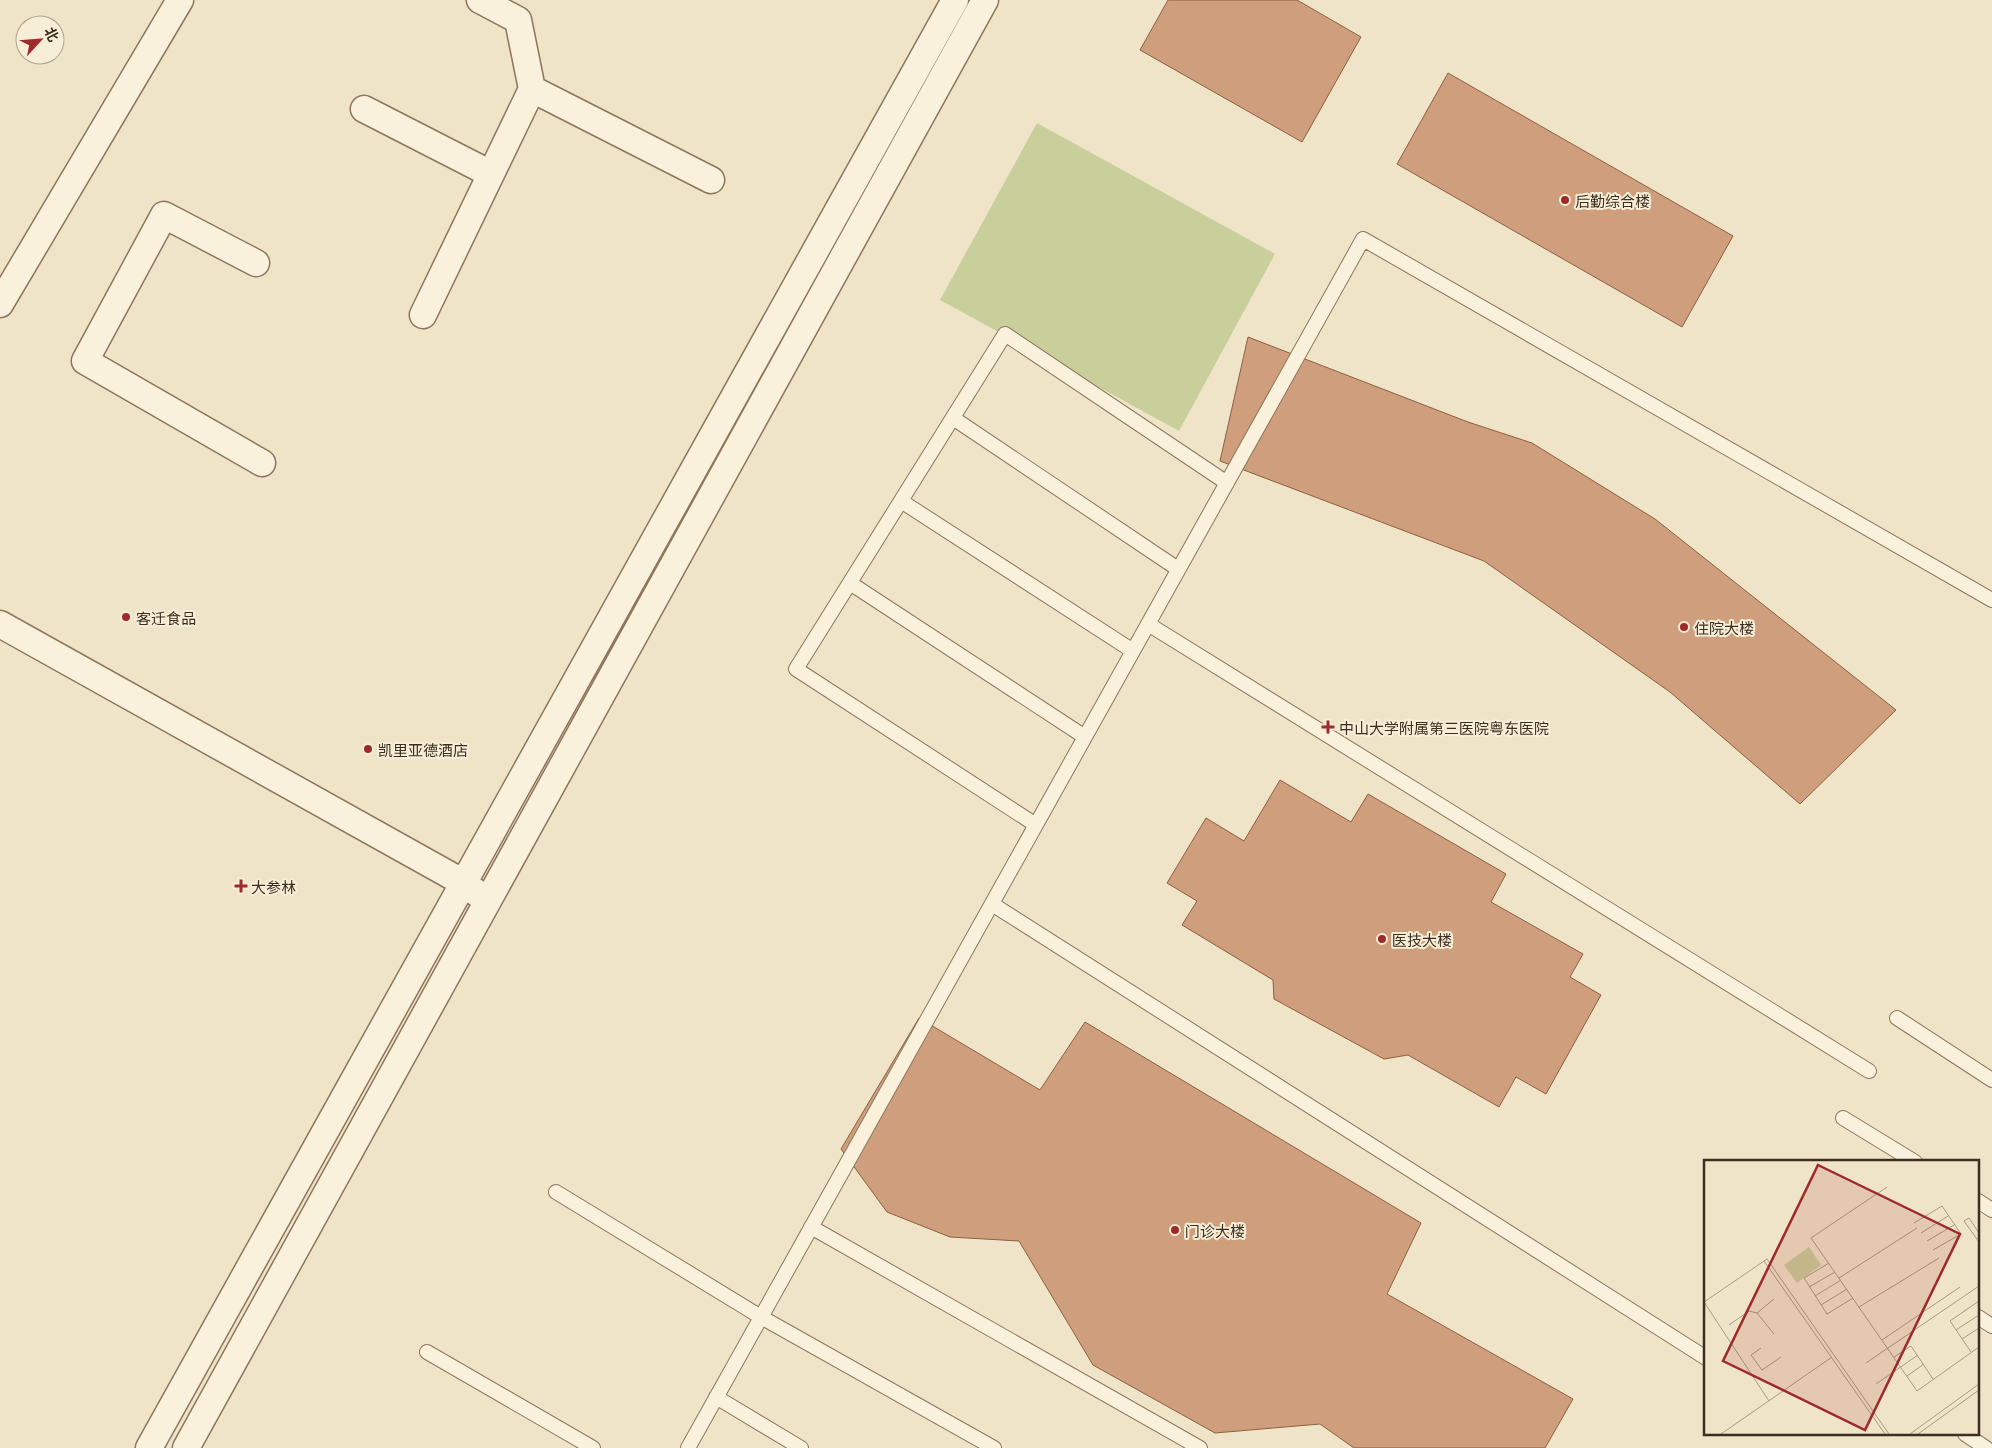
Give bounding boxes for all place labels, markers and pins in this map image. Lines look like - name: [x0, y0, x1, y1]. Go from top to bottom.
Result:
- place label: 后勤综合楼: [1575, 190, 1650, 211]
- marker: 后勤综合楼: [1559, 194, 1571, 206]
- place label: 客迁食品: [136, 607, 196, 628]
- marker: 客迁食品: [120, 611, 132, 623]
- place label: 住院大楼: [1694, 617, 1754, 638]
- marker: 住院大楼: [1678, 621, 1690, 633]
- place label: 中山大学附属第三医院粤东医院: [1339, 717, 1549, 738]
- marker: 中山大学附属第三医院粤东医院: [1321, 720, 1335, 734]
- place label: 凯里亚德酒店: [378, 739, 468, 760]
- marker: 凯里亚德酒店: [362, 743, 374, 755]
- place label: 大参林: [251, 876, 296, 897]
- marker: 大参林: [235, 880, 247, 892]
- place label: 医技大楼: [1392, 929, 1452, 950]
- marker: 医技大楼: [1376, 933, 1388, 945]
- place label: 门诊大楼: [1185, 1220, 1245, 1241]
- marker: 门诊大楼: [1169, 1224, 1181, 1236]

